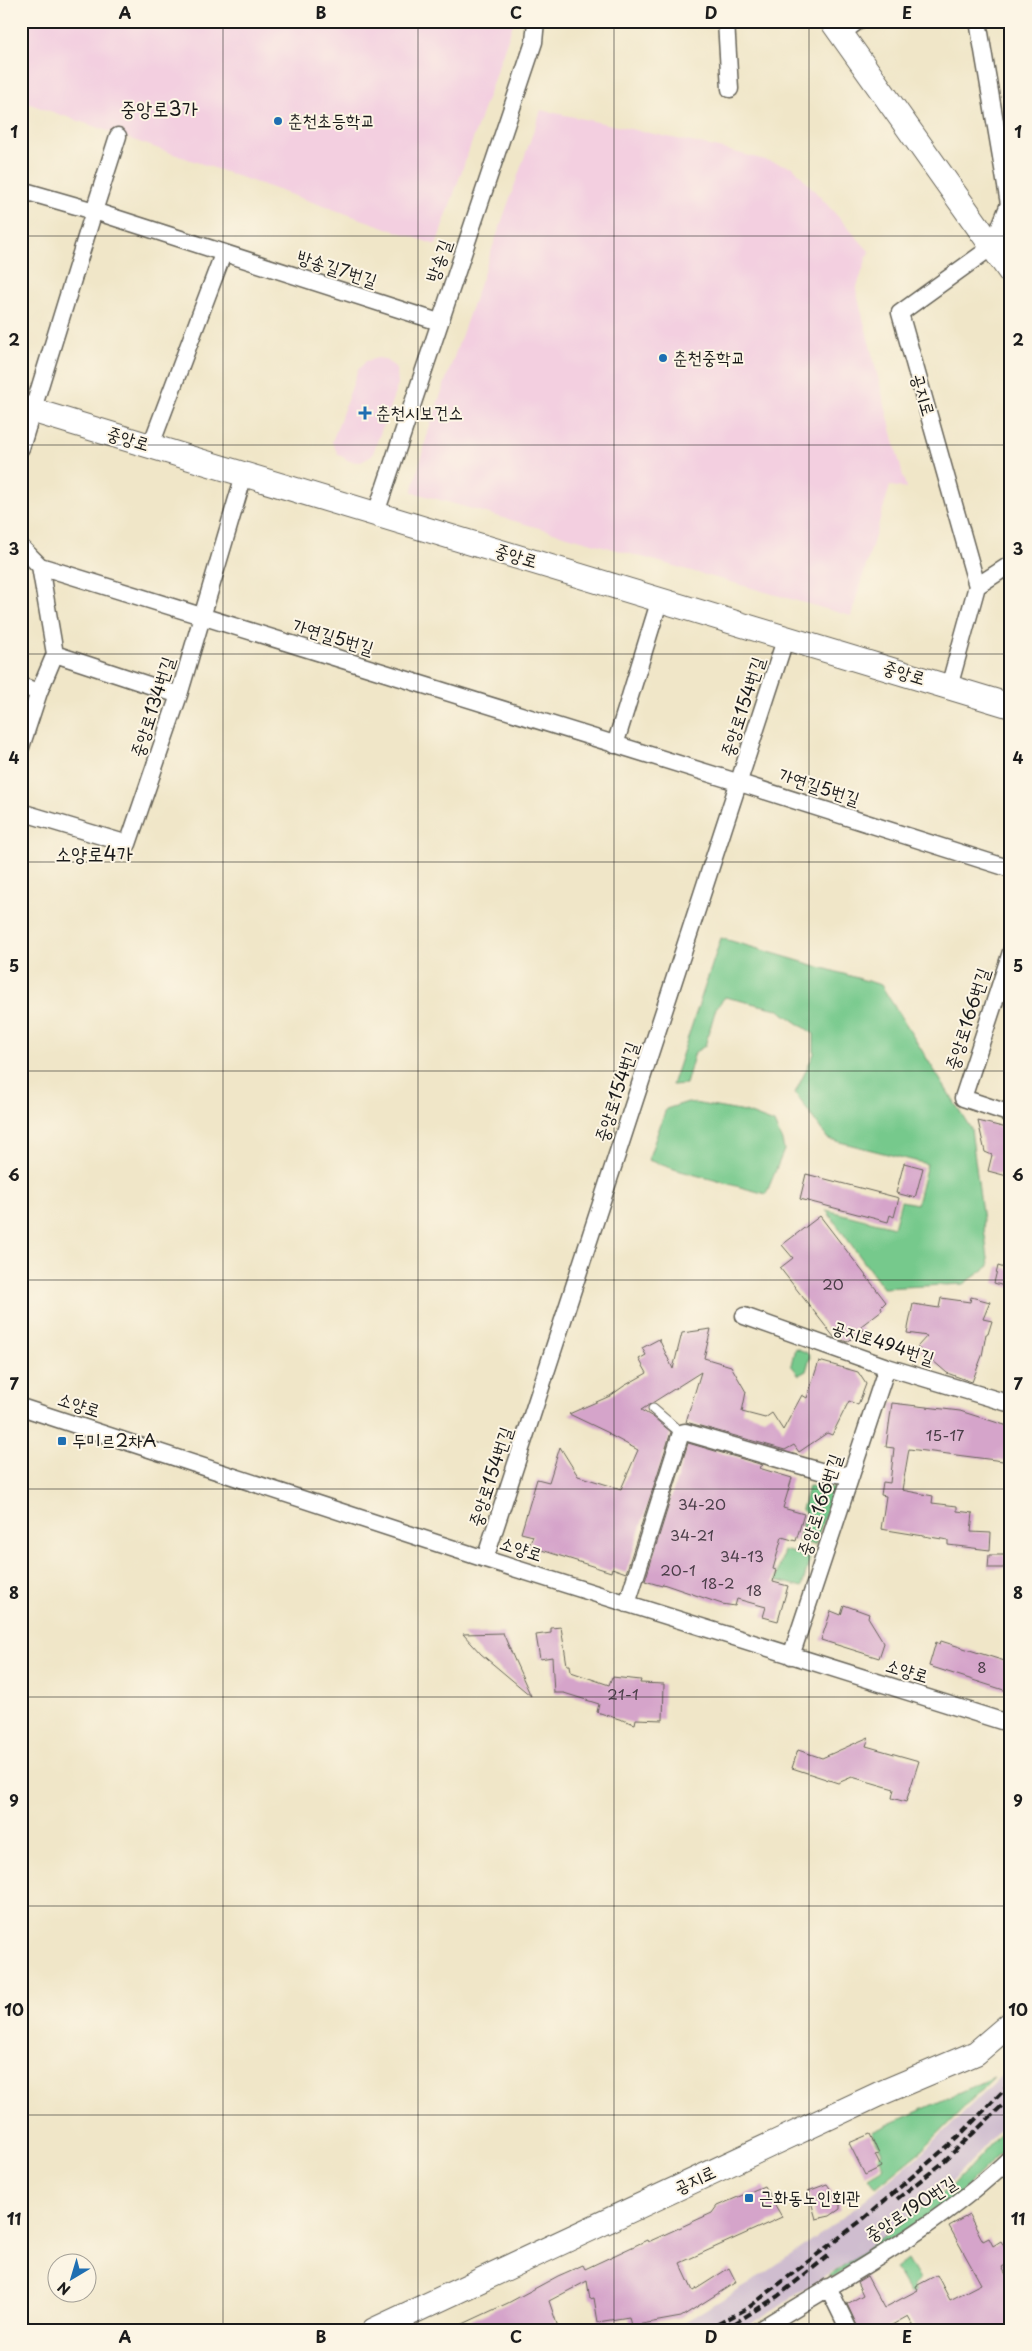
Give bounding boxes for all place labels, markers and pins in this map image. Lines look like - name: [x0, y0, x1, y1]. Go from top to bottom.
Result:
- place label: 춘천초등학교: [288, 106, 375, 133]
- marker: 춘천초등학교: [272, 115, 284, 127]
- place label: 춘천중학교: [673, 343, 745, 370]
- marker: 춘천중학교: [657, 352, 669, 364]
- place label: 춘천시보건소: [376, 398, 463, 425]
- marker: 춘천시보건소: [358, 406, 372, 420]
- place label: 두미르2차A: [72, 1426, 157, 1453]
- marker: 두미르2차A: [56, 1435, 68, 1447]
- place label: 근화동노인회관: [759, 2183, 860, 2210]
- marker: 근화동노인회관: [743, 2192, 755, 2204]

